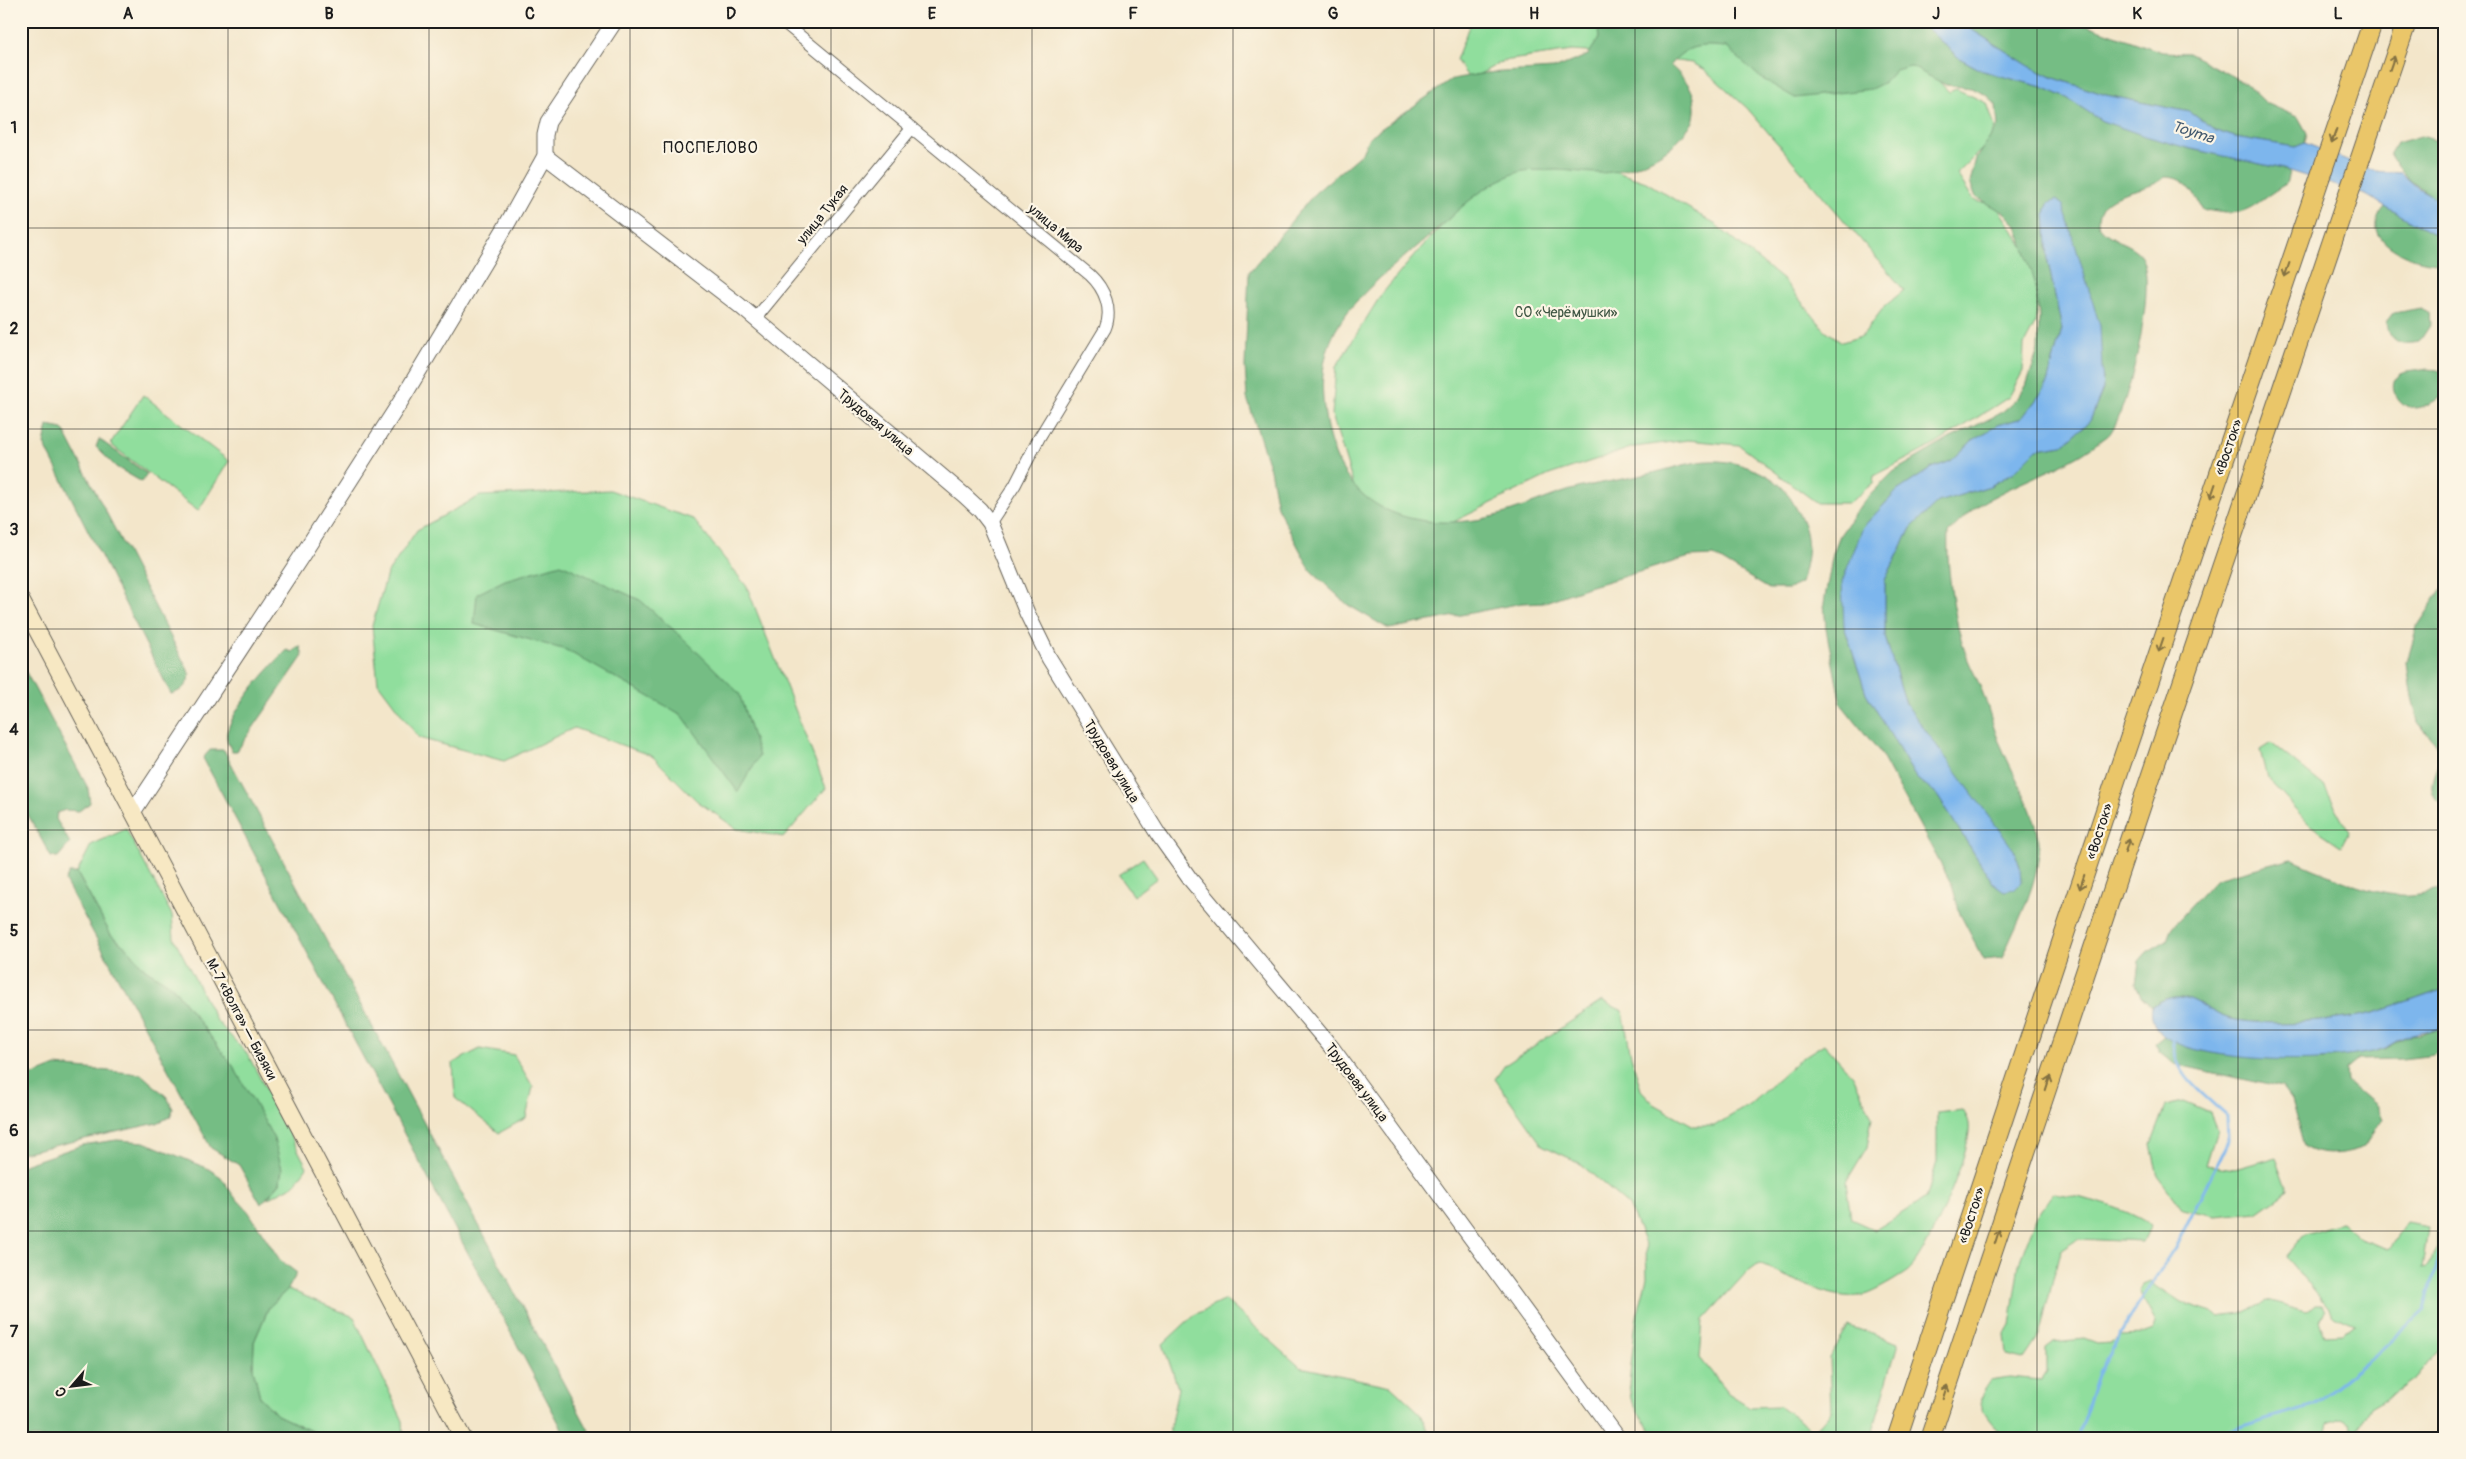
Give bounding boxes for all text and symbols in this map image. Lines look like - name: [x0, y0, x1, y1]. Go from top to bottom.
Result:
- text: A: [123, 4, 134, 24]
- text: B: [324, 4, 334, 24]
- text: C: [525, 4, 535, 24]
- text: D: [726, 4, 736, 24]
- text: E: [928, 4, 937, 24]
- text: F: [1128, 4, 1138, 24]
- text: G: [1328, 4, 1339, 24]
- text: H: [1529, 4, 1539, 24]
- text: I: [1733, 4, 1737, 24]
- text: J: [1932, 4, 1940, 24]
- text: K: [2132, 4, 2142, 24]
- text: L: [2333, 4, 2343, 24]
- one-way arrow: [2388, 56, 2397, 72]
- water label: Toyma: [2170, 117, 2217, 148]
- text: 1: [11, 118, 17, 138]
- one-way arrow: [2329, 128, 2338, 144]
- district label: ПОСПЕЛОВО: [663, 138, 759, 158]
- street label: улица Тукая: [793, 181, 852, 248]
- street label: улица Мира: [1024, 200, 1087, 257]
- one-way arrow: [2282, 262, 2292, 278]
- park label: СО «Черёмушки»: [1515, 304, 1617, 321]
- text: 2: [10, 319, 19, 339]
- street label: Трудовая улица: [834, 386, 917, 459]
- street label: «Восток»: [2211, 417, 2246, 477]
- one-way arrow: [2208, 482, 2217, 498]
- text: 3: [10, 520, 19, 540]
- one-way arrow: [2156, 636, 2165, 652]
- street label: Трудовая улица: [1080, 717, 1143, 806]
- text: 4: [9, 720, 19, 740]
- street label: «Восток»: [2082, 801, 2117, 861]
- one-way arrow: [2123, 839, 2132, 854]
- one-way arrow: [2076, 873, 2086, 889]
- text: 5: [10, 921, 19, 941]
- street label: М-7 «Волга» — Бизяки: [202, 956, 281, 1083]
- street label: Трудовая улица: [1321, 1040, 1392, 1125]
- one-way arrow: [2044, 1076, 2053, 1092]
- text: 6: [9, 1121, 19, 1141]
- street label: «Восток»: [1954, 1185, 1989, 1245]
- one-way arrow: [1992, 1230, 2002, 1246]
- text: 7: [10, 1322, 19, 1342]
- north arrow: [48, 1362, 98, 1412]
- text: С: [51, 1384, 70, 1400]
- one-way arrow: [1941, 1384, 1950, 1400]

